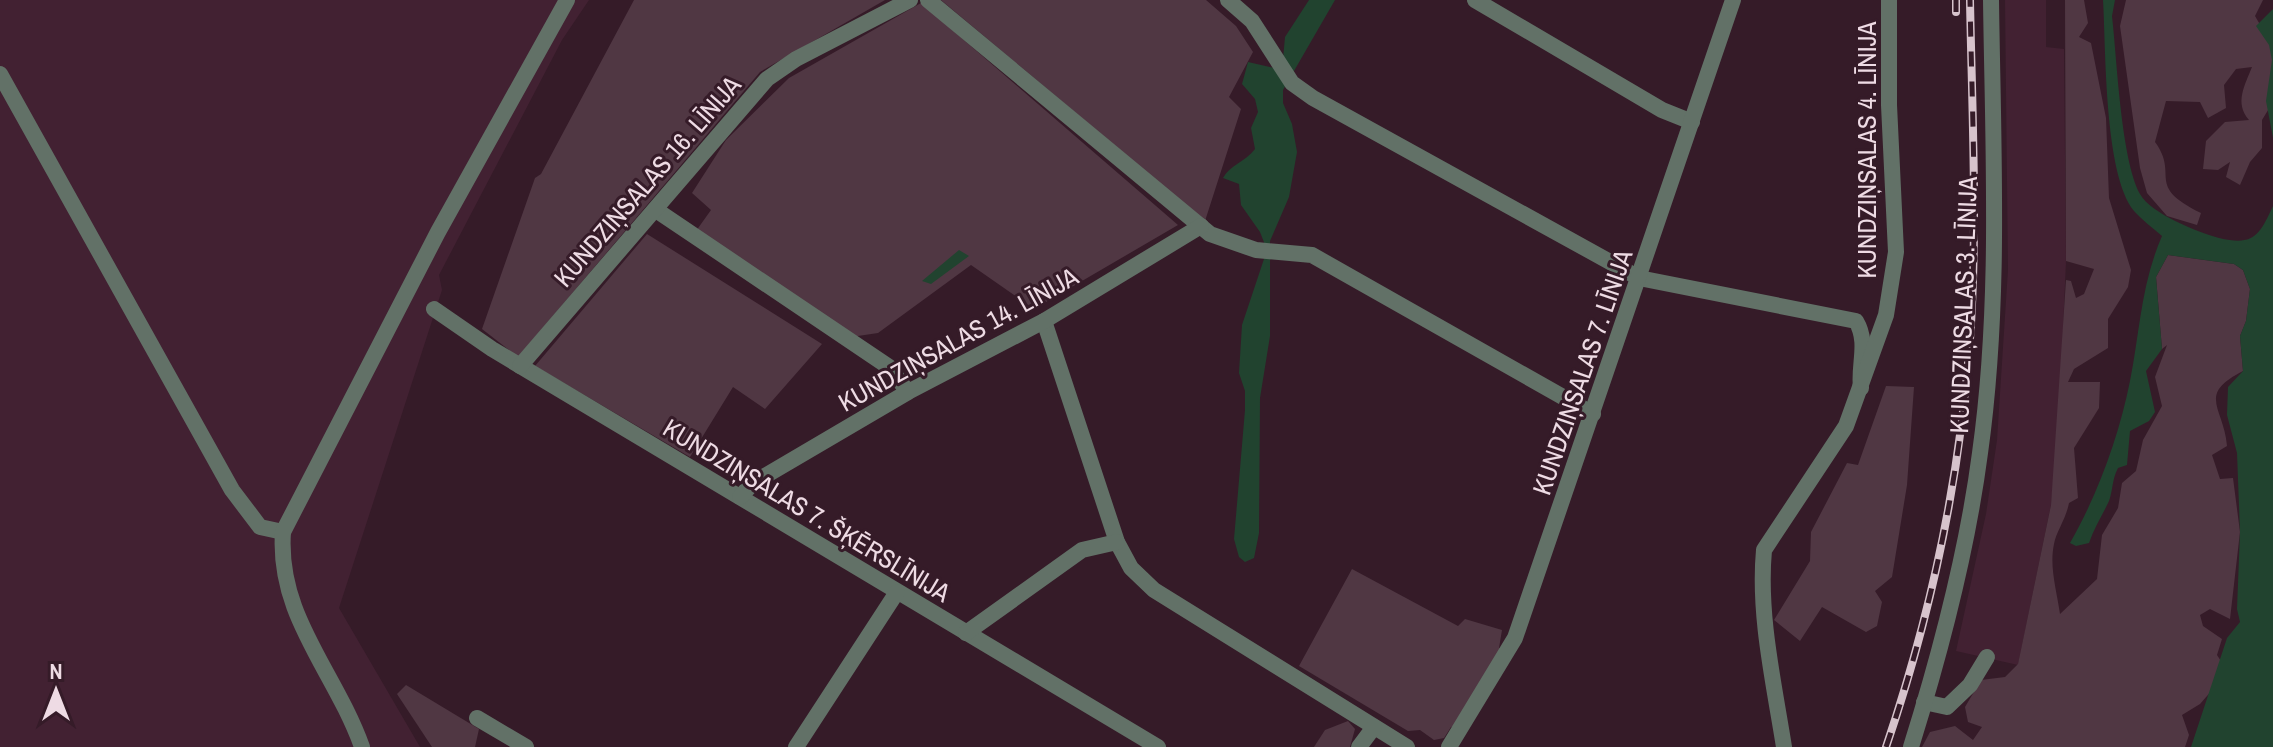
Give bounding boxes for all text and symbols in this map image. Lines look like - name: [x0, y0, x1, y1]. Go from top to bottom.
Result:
- street label: KUNDZIŅSALAS 4. LĪNIJA: [1849, 21, 1884, 279]
- street label: KUNDZIŅSALAS 16. LĪNIJA: [546, 67, 749, 294]
- street label: KUNDZIŅSALAS 3. LĪNIJA: [1941, 175, 1985, 434]
- street label: KUNDZIŅSALAS 7. LĪNIJA: [1524, 244, 1641, 499]
- street label: KUNDZIŅSALAS 14. LĪNIJA: [832, 258, 1085, 420]
- street label: KUNDZIŅSALAS 7. ŠĶĒRSLĪNIJA: [657, 410, 958, 610]
- north arrow: [16, 651, 96, 731]
- text: N: [49, 656, 63, 686]

